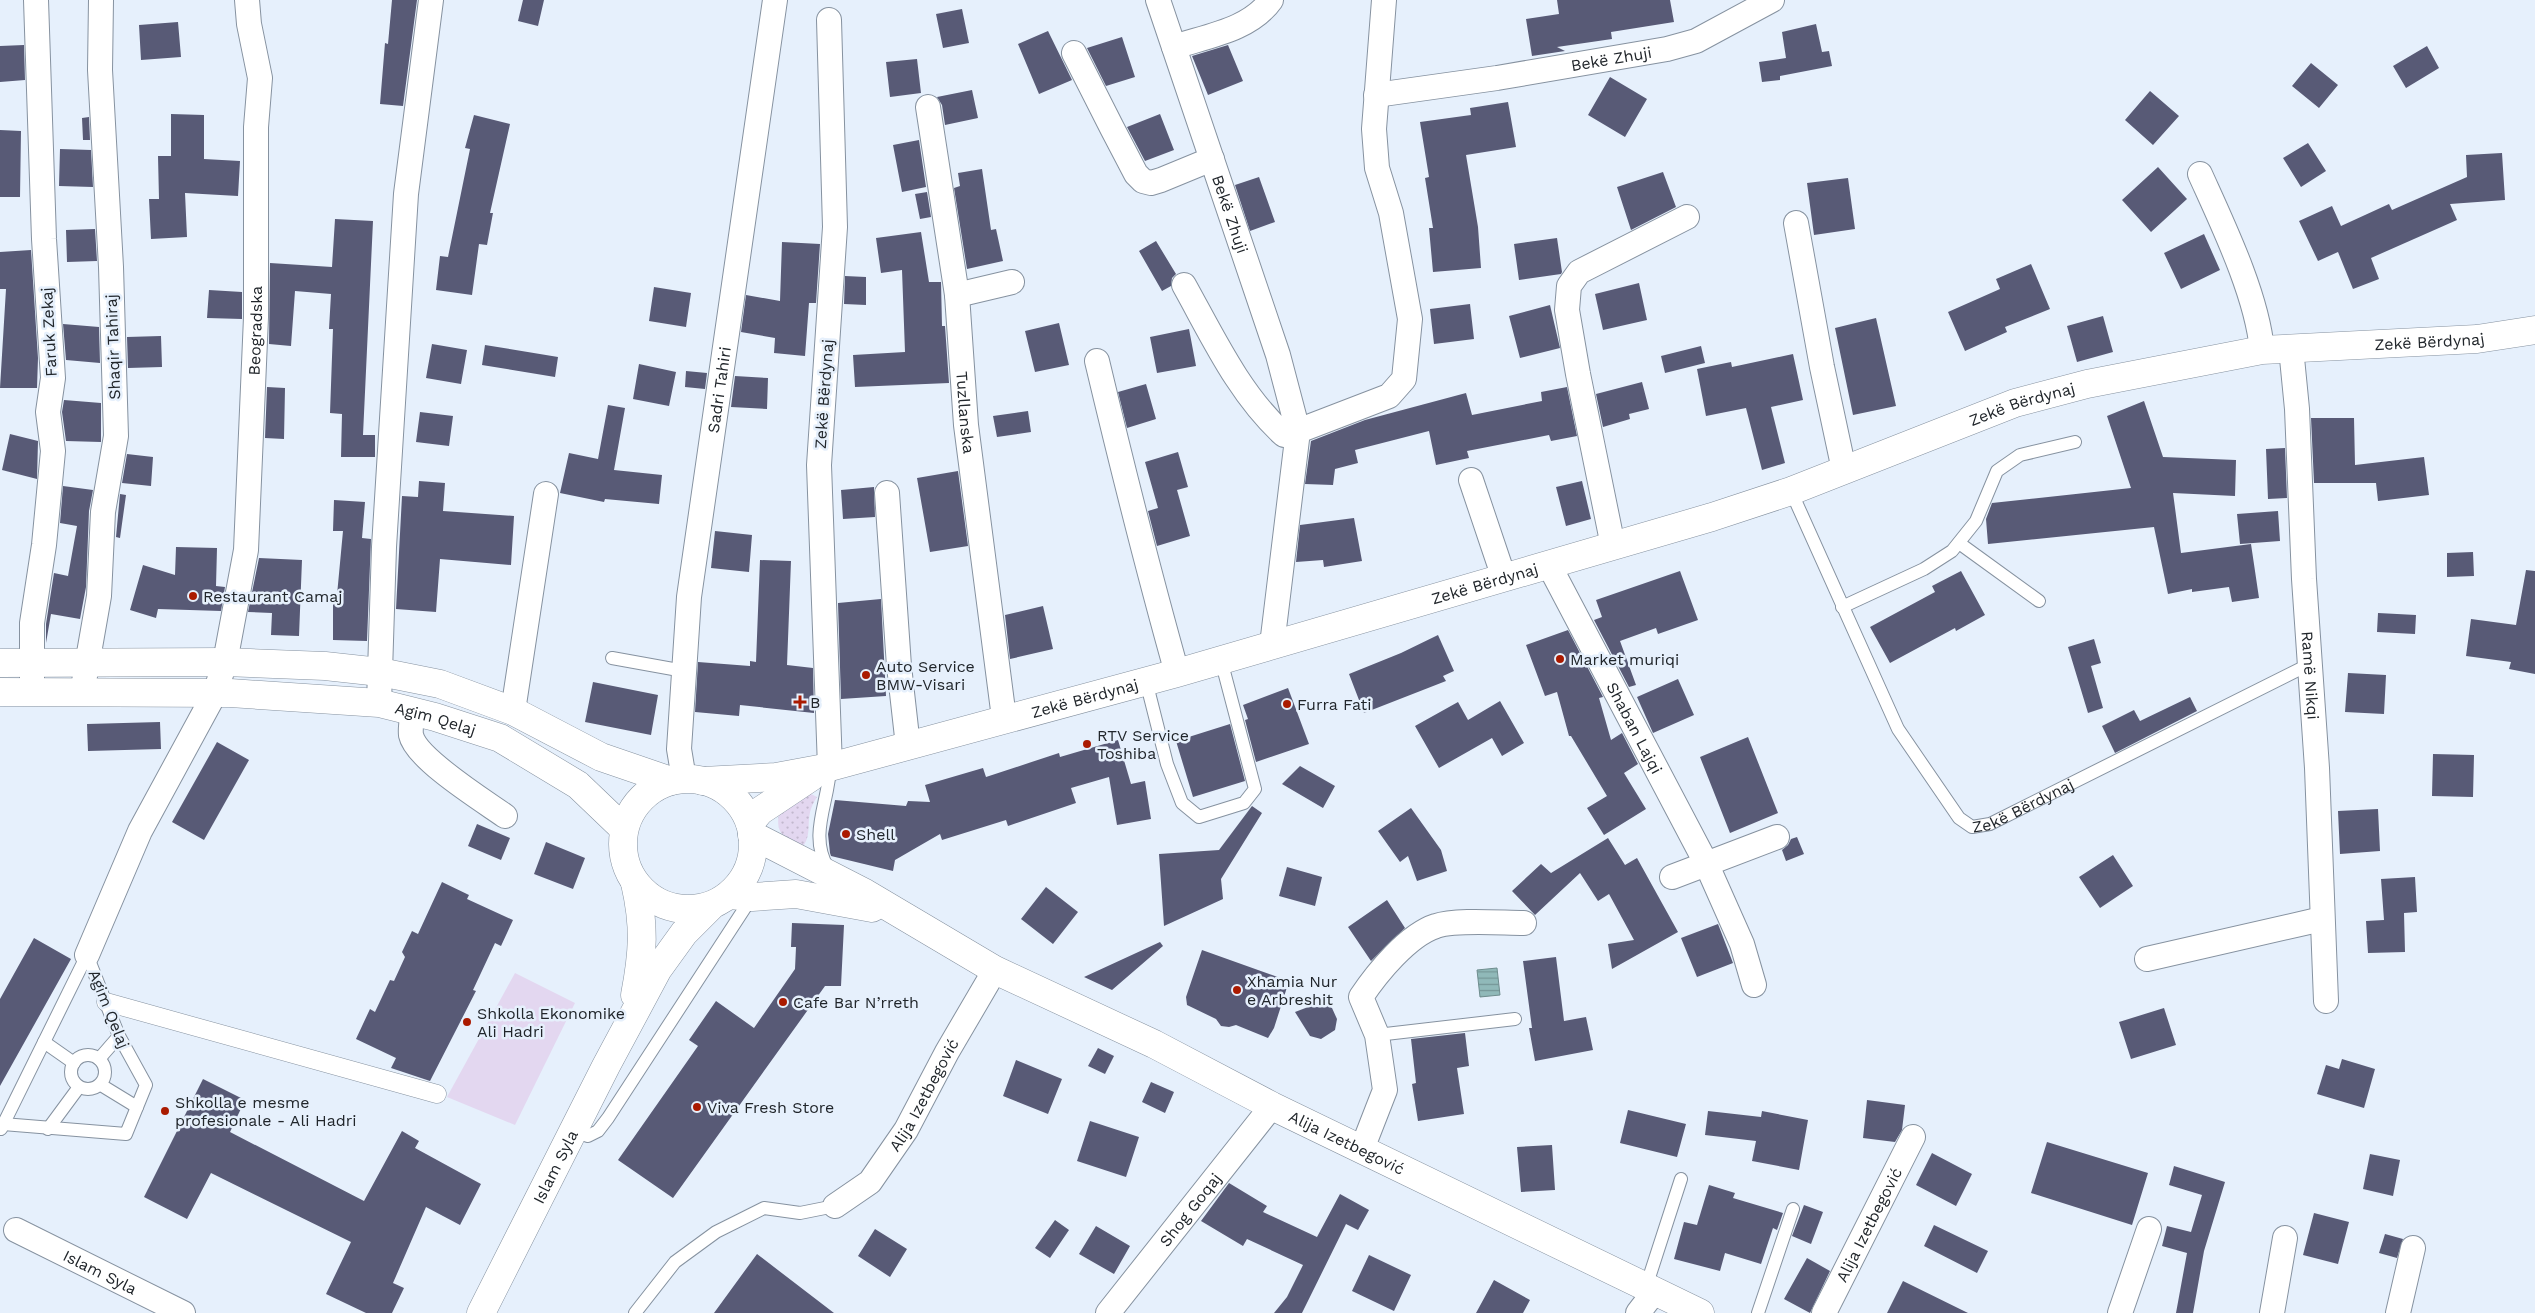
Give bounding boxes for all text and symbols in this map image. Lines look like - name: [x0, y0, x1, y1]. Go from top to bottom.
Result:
- street label: Bekë Zhuji: [1569, 42, 1653, 75]
- street label: Bekë Zhuji: [1208, 172, 1252, 256]
- street label: Beogradska: [244, 286, 266, 376]
- street label: Faruk Zekaj: [37, 287, 61, 377]
- street label: Shaqir Tahiraj: [102, 294, 124, 400]
- street label: Zekë Bërdynaj: [2374, 328, 2486, 354]
- street label: Zekë Bërdynaj: [811, 339, 837, 449]
- street label: Sadri Tahiri: [703, 345, 734, 434]
- street label: Tuzllanska: [953, 371, 979, 455]
- street label: Zekë Bërdynaj: [1966, 378, 2077, 430]
- street label: Zekë Bërdynaj: [1429, 559, 1540, 608]
- place label: Restaurant Camaj: [203, 587, 343, 606]
- marker: Restaurant Camaj: [187, 590, 199, 602]
- street label: Ramë Nikqi: [2298, 630, 2323, 720]
- place label: Market muriqi: [1570, 650, 1679, 669]
- marker: Market muriqi: [1554, 653, 1566, 665]
- place label: Auto Service BMW-Visari: [876, 657, 975, 694]
- marker: Auto Service BMW-Visari: [860, 669, 872, 681]
- street label: Zekë Bërdynaj: [1029, 674, 1140, 722]
- street label: Shaban Lajqi: [1603, 679, 1667, 777]
- place label: B: [810, 693, 820, 712]
- place label: Furra Fati: [1297, 695, 1372, 714]
- marker: B: [794, 696, 806, 708]
- street label: Agim Qelaj: [393, 698, 479, 739]
- marker: Furra Fati: [1281, 698, 1293, 710]
- place label: RTV Service Toshiba: [1097, 726, 1189, 763]
- marker: RTV Service Toshiba: [1081, 738, 1093, 750]
- street label: Zekë Bërdynaj: [1971, 774, 2077, 836]
- place label: Shell: [856, 825, 895, 844]
- marker: Shell: [840, 828, 852, 840]
- street label: Agim Qelaj: [85, 967, 133, 1051]
- place label: Xhamia Nur e Arbreshit: [1247, 972, 1338, 1009]
- marker: Xhamia Nur e Arbreshit: [1231, 984, 1243, 996]
- place label: Cafe Bar N’rreth: [793, 993, 919, 1012]
- marker: Cafe Bar N’rreth: [777, 996, 789, 1008]
- place label: Shkolla Ekonomike Ali Hadri: [477, 1004, 625, 1041]
- marker: Shkolla Ekonomike Ali Hadri: [461, 1016, 473, 1028]
- street label: Alija Izetbegović: [885, 1035, 962, 1155]
- place label: Shkolla e mesme profesionale - Ali Hadri: [175, 1093, 357, 1130]
- place label: Viva Fresh Store: [707, 1098, 834, 1117]
- marker: Viva Fresh Store: [691, 1101, 703, 1113]
- marker: Shkolla e mesme profesionale - Ali Hadri: [159, 1105, 171, 1117]
- street label: Alija Izetbegović: [1286, 1106, 1408, 1178]
- street label: Islam Syla: [529, 1127, 582, 1207]
- street label: Alija Izetbegović: [1832, 1164, 1906, 1285]
- street label: Shog Goqaj: [1155, 1169, 1225, 1250]
- street label: Islam Syla: [60, 1246, 140, 1298]

